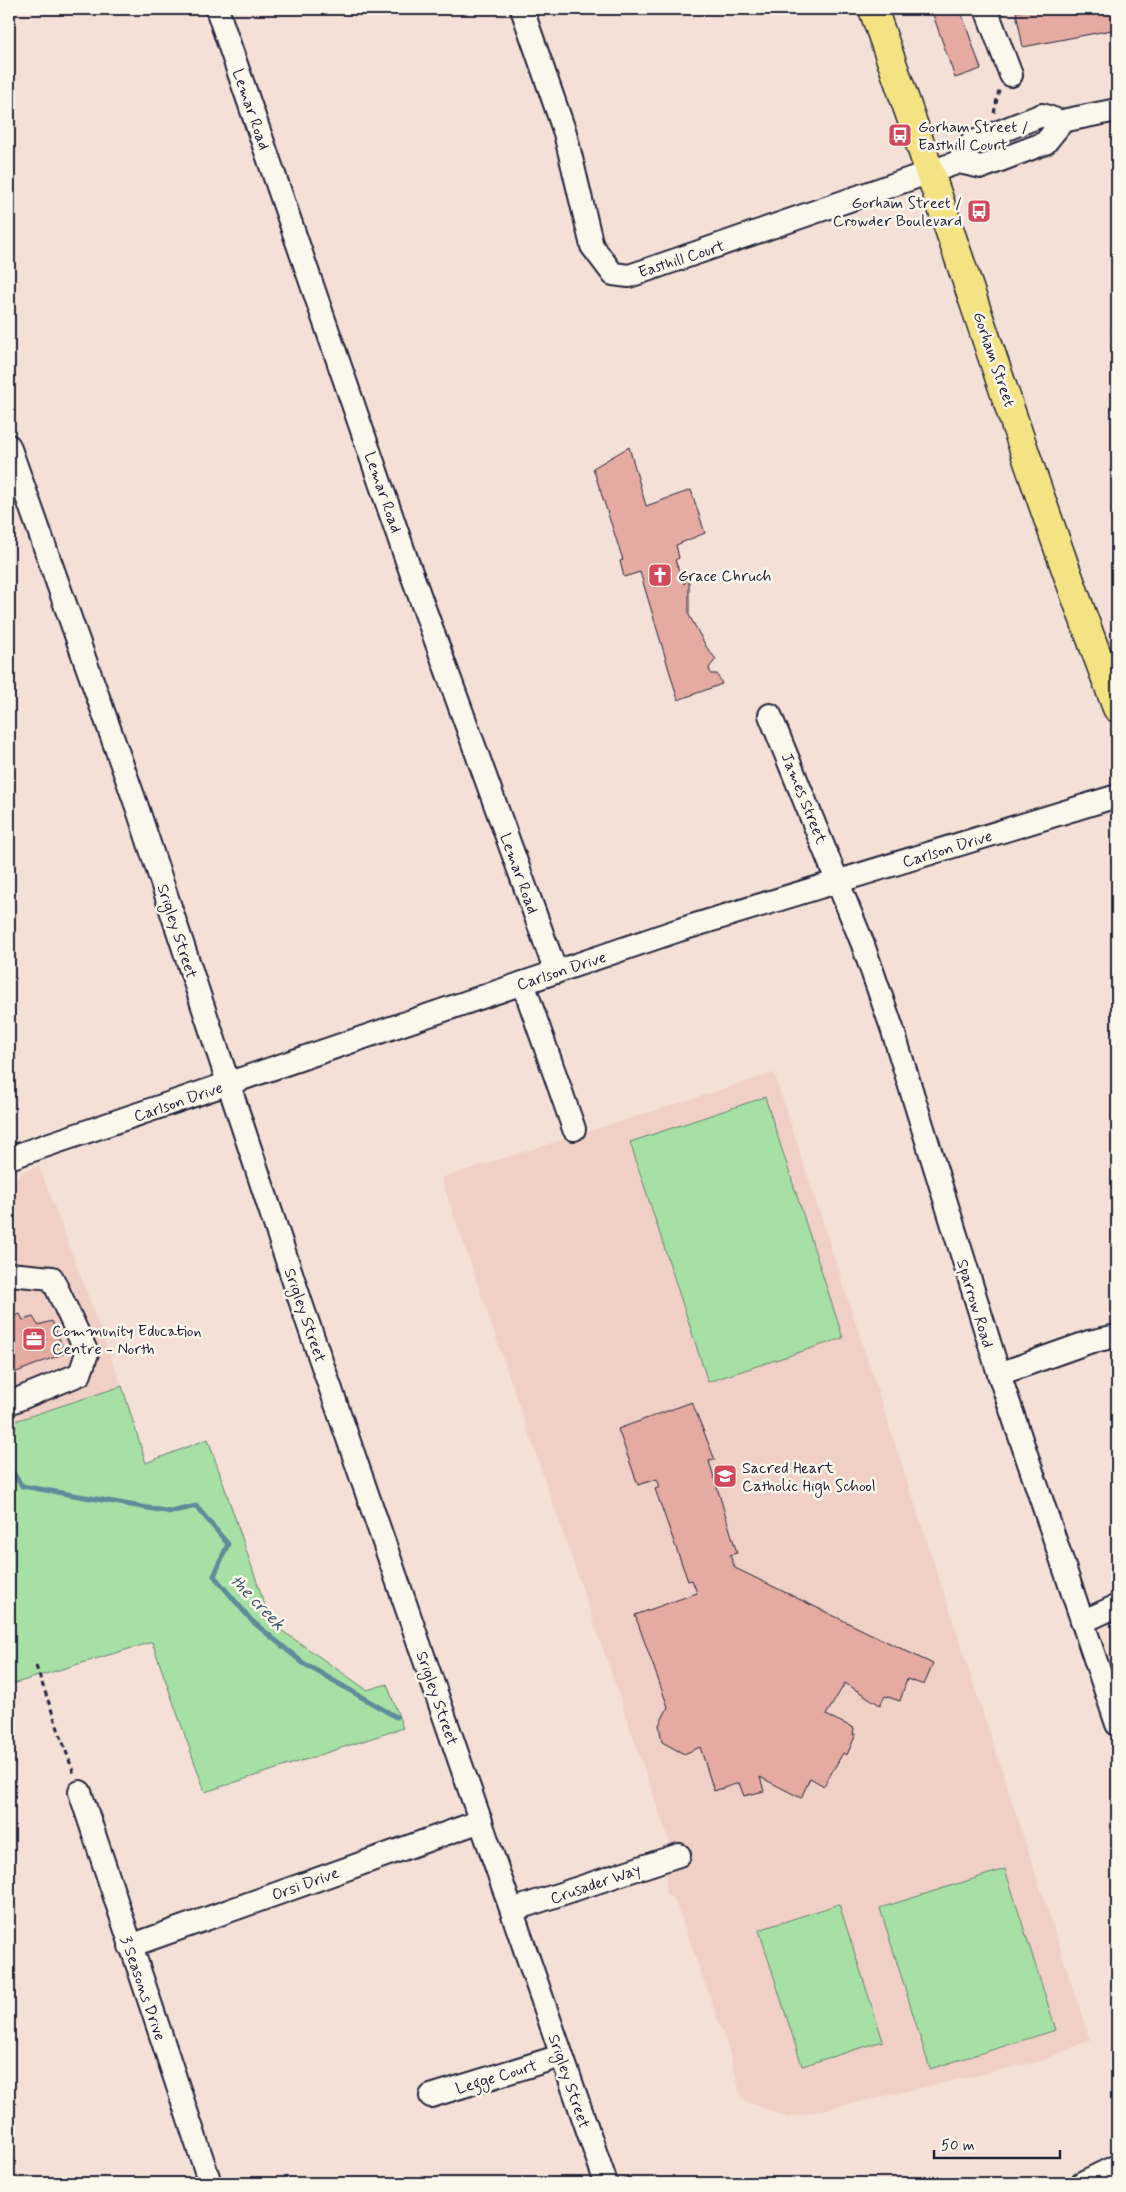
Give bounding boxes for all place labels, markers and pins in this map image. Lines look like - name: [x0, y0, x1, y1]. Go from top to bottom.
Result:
- place label: Gorham Street / Easthill Court: [918, 117, 1029, 156]
- bus stop icon: Gorham Street / Easthill Court: [887, 122, 913, 148]
- place label: Gorham Street / Crowder Boulevard: [833, 193, 962, 232]
- bus stop icon: Gorham Street / Crowder Boulevard: [966, 198, 992, 224]
- church icon: Grace Chruch: [647, 562, 673, 588]
- place label: Grace Chruch: [678, 566, 771, 587]
- place label: Community Education Centre - North: [52, 1321, 202, 1360]
- office icon: Community Education Centre - North: [21, 1326, 47, 1352]
- place label: Sacred Heart Catholic High School: [742, 1458, 876, 1498]
- school or university icon: Sacred Heart Catholic High School: [712, 1463, 738, 1489]

